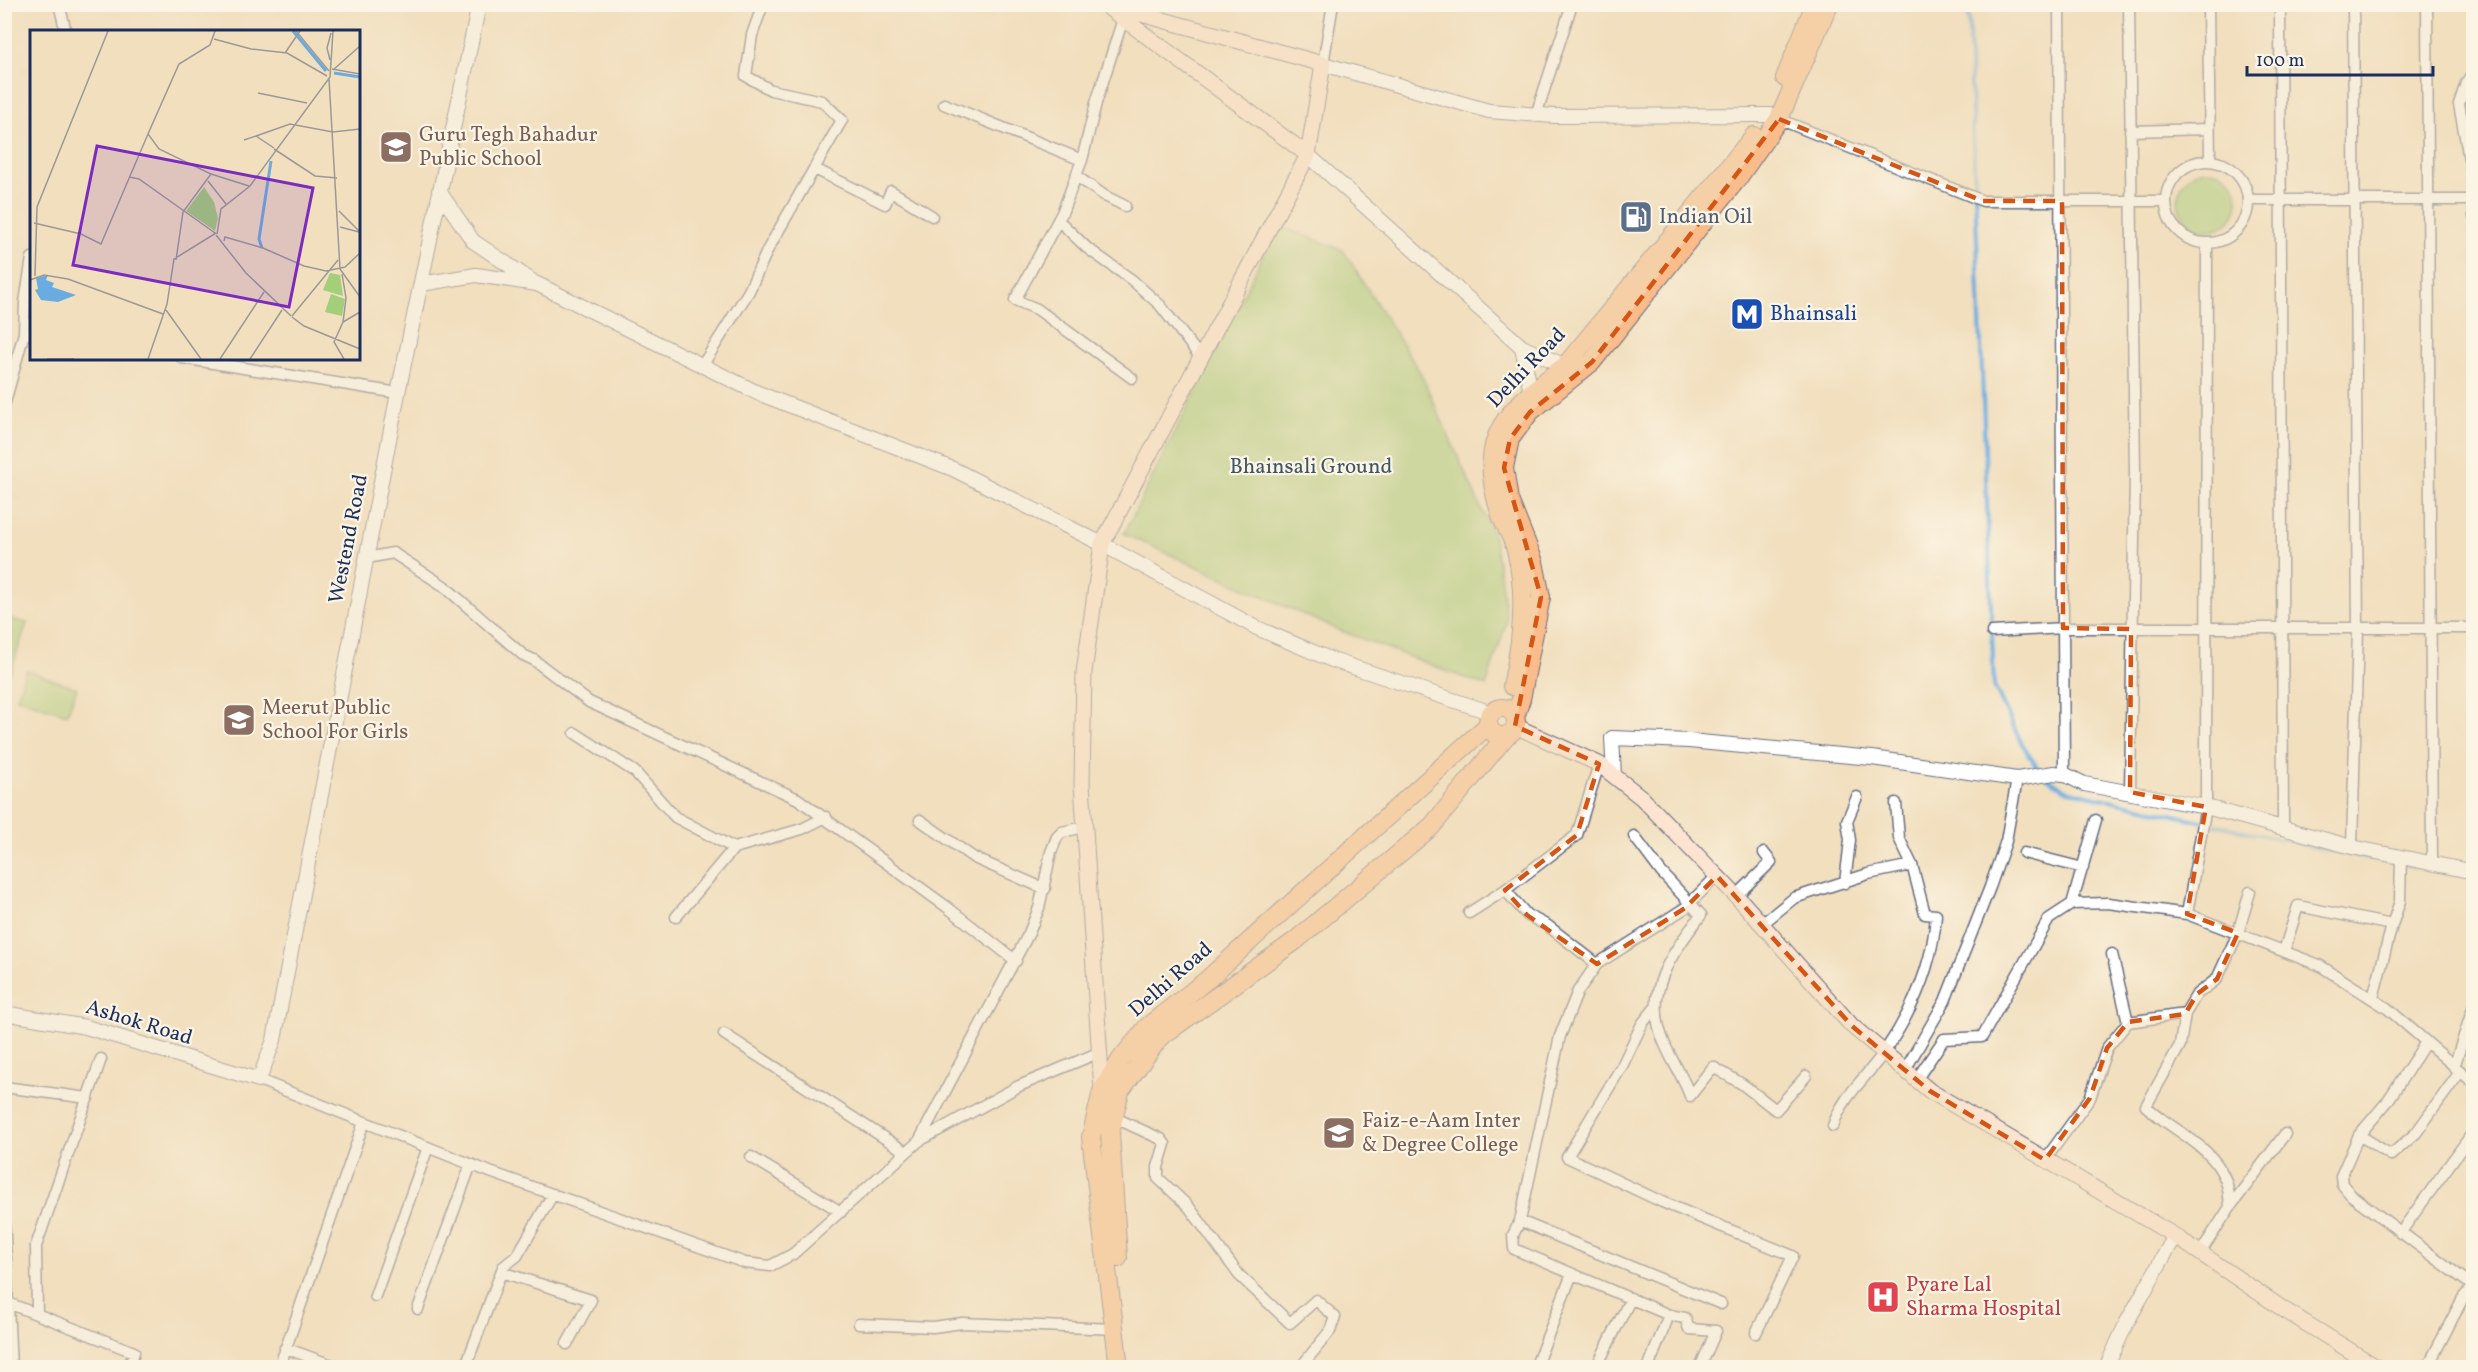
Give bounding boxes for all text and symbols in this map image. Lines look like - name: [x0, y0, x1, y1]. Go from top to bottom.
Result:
- inset map: [30, 30, 360, 360]
- scale bar: [2247, 39, 2433, 77]
- text: 100 m: [2256, 49, 2305, 74]
- place label: Guru Tegh Bahadur Public School: [419, 121, 598, 174]
- school or university icon: Guru Tegh Bahadur Public School: [378, 129, 414, 165]
- fuel station icon: Indian Oil: [1618, 199, 1654, 235]
- place label: Indian Oil: [1659, 203, 1752, 232]
- metro station icon: Bhainsali: [1729, 296, 1765, 332]
- place label: Bhainsali: [1770, 300, 1857, 329]
- street label: Delhi Road: [1481, 321, 1573, 415]
- park label: Bhainsali Ground: [1230, 453, 1392, 482]
- street label: Westend Road: [322, 472, 376, 606]
- place label: Meerut Public School For Girls: [262, 694, 408, 747]
- school or university icon: Meerut Public School For Girls: [221, 702, 257, 738]
- street label: Delhi Road: [1123, 936, 1219, 1024]
- street label: Ashok Road: [82, 993, 196, 1053]
- place label: Faiz-e-Aam Inter & Degree College: [1362, 1107, 1520, 1160]
- school or university icon: Faiz-e-Aam Inter & Degree College: [1321, 1115, 1357, 1151]
- place label: Pyare Lal Sharma Hospital: [1906, 1271, 2061, 1324]
- hospital icon: Pyare Lal Sharma Hospital: [1865, 1279, 1901, 1315]

